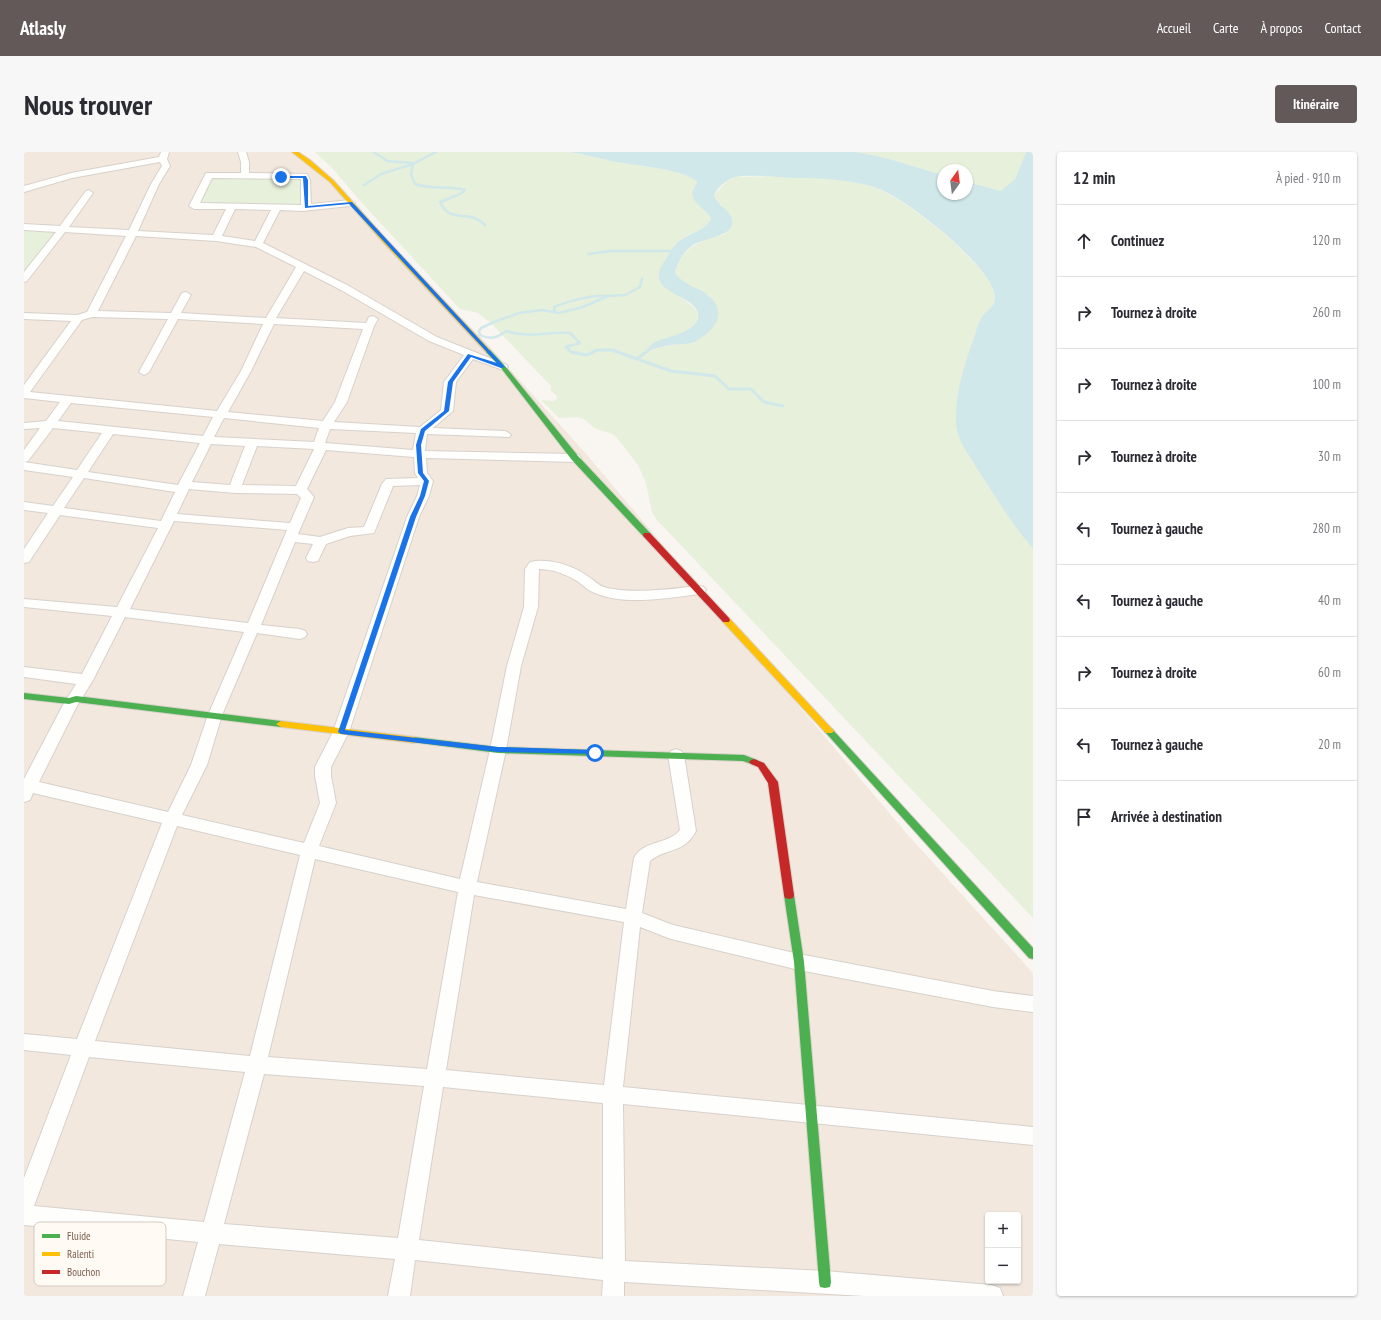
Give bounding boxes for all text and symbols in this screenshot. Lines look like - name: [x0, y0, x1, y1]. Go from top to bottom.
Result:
- text: Atlasly: [20, 16, 66, 40]
- text: Accueil: [1157, 19, 1191, 37]
- text: Carte: [1213, 19, 1239, 37]
- text: À propos: [1261, 19, 1303, 37]
- text: Contact: [1325, 19, 1361, 37]
- button: Itinéraire: [1275, 85, 1357, 123]
- text: Nous trouver: [24, 86, 152, 123]
- north arrow: [937, 164, 973, 200]
- text: 12 min: [1073, 167, 1115, 189]
- route end: [272, 168, 290, 186]
- text: À pied · 910 m: [1276, 170, 1341, 187]
- icon: ahead: [1073, 230, 1095, 252]
- text: Continuez: [1111, 231, 1164, 250]
- text: 120 m: [1312, 232, 1341, 249]
- icon: right: [1073, 302, 1095, 324]
- text: Tournez à droite: [1111, 303, 1197, 322]
- text: 260 m: [1312, 304, 1341, 321]
- icon: right: [1073, 374, 1095, 396]
- text: Tournez à droite: [1111, 375, 1197, 394]
- text: 100 m: [1312, 376, 1341, 393]
- icon: right: [1073, 446, 1095, 468]
- text: Tournez à droite: [1111, 447, 1197, 466]
- text: 30 m: [1318, 448, 1341, 465]
- icon: left: [1073, 518, 1095, 540]
- text: Tournez à gauche: [1111, 519, 1203, 538]
- text: 280 m: [1312, 520, 1341, 537]
- icon: left: [1073, 590, 1095, 612]
- text: Tournez à gauche: [1111, 591, 1203, 610]
- text: 40 m: [1318, 592, 1341, 609]
- icon: right: [1073, 662, 1095, 684]
- text: Tournez à droite: [1111, 663, 1197, 682]
- text: 60 m: [1318, 664, 1341, 681]
- icon: left: [1073, 734, 1095, 756]
- text: Tournez à gauche: [1111, 735, 1203, 754]
- text: 20 m: [1318, 736, 1341, 753]
- route start: [586, 744, 604, 762]
- icon: arrive: [1073, 806, 1095, 828]
- text: Arrivée à destination: [1111, 807, 1222, 826]
- map controls: [985, 1212, 1021, 1284]
- button: +: [985, 1212, 1021, 1248]
- legend: [34, 1222, 166, 1286]
- text: Fluide: [67, 1229, 91, 1243]
- text: Ralenti: [67, 1247, 94, 1261]
- button: −: [985, 1248, 1021, 1284]
- text: Bouchon: [67, 1265, 100, 1279]

